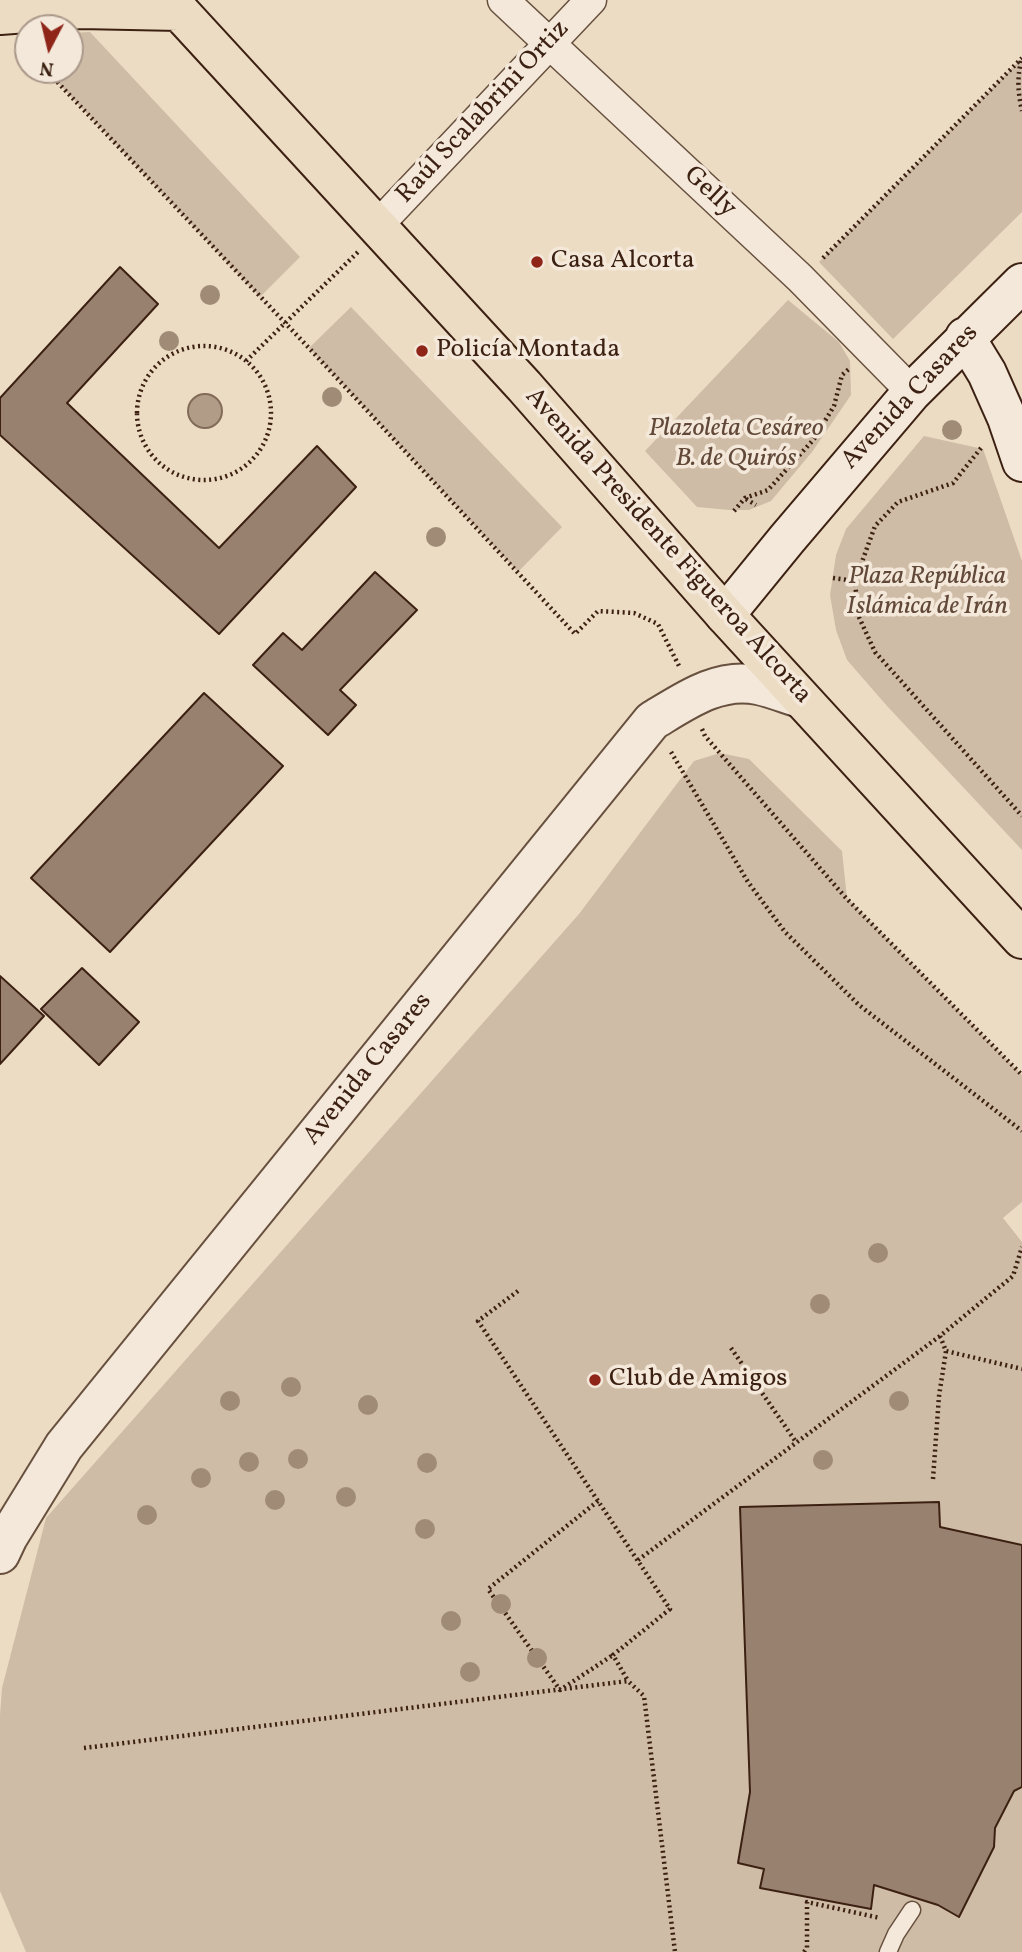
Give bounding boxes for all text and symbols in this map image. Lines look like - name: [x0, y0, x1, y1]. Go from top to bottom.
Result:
- north arrow: [14, 14, 84, 84]
- street label: Raúl Scalabrini Ortiz: [391, 15, 577, 211]
- text: N: [38, 54, 55, 82]
- street label: Gelly: [676, 161, 742, 225]
- place label: Casa Alcorta: [551, 246, 695, 278]
- marker: Casa Alcorta: [529, 254, 545, 270]
- street label: Avenida Casares: [836, 319, 986, 477]
- place label: Policía Montada: [436, 335, 620, 367]
- marker: Policía Montada: [414, 343, 430, 359]
- street label: Avenida Presidente Figueroa Alcorta: [517, 383, 817, 711]
- park label: Plazoleta Cesáreo B. de Quirós: [649, 414, 823, 476]
- park label: Plaza República Islámica de Irán: [846, 562, 1008, 624]
- street label: Avenida Casares: [298, 988, 440, 1152]
- place label: Club de Amigos: [609, 1364, 787, 1396]
- marker: Club de Amigos: [587, 1372, 603, 1388]

